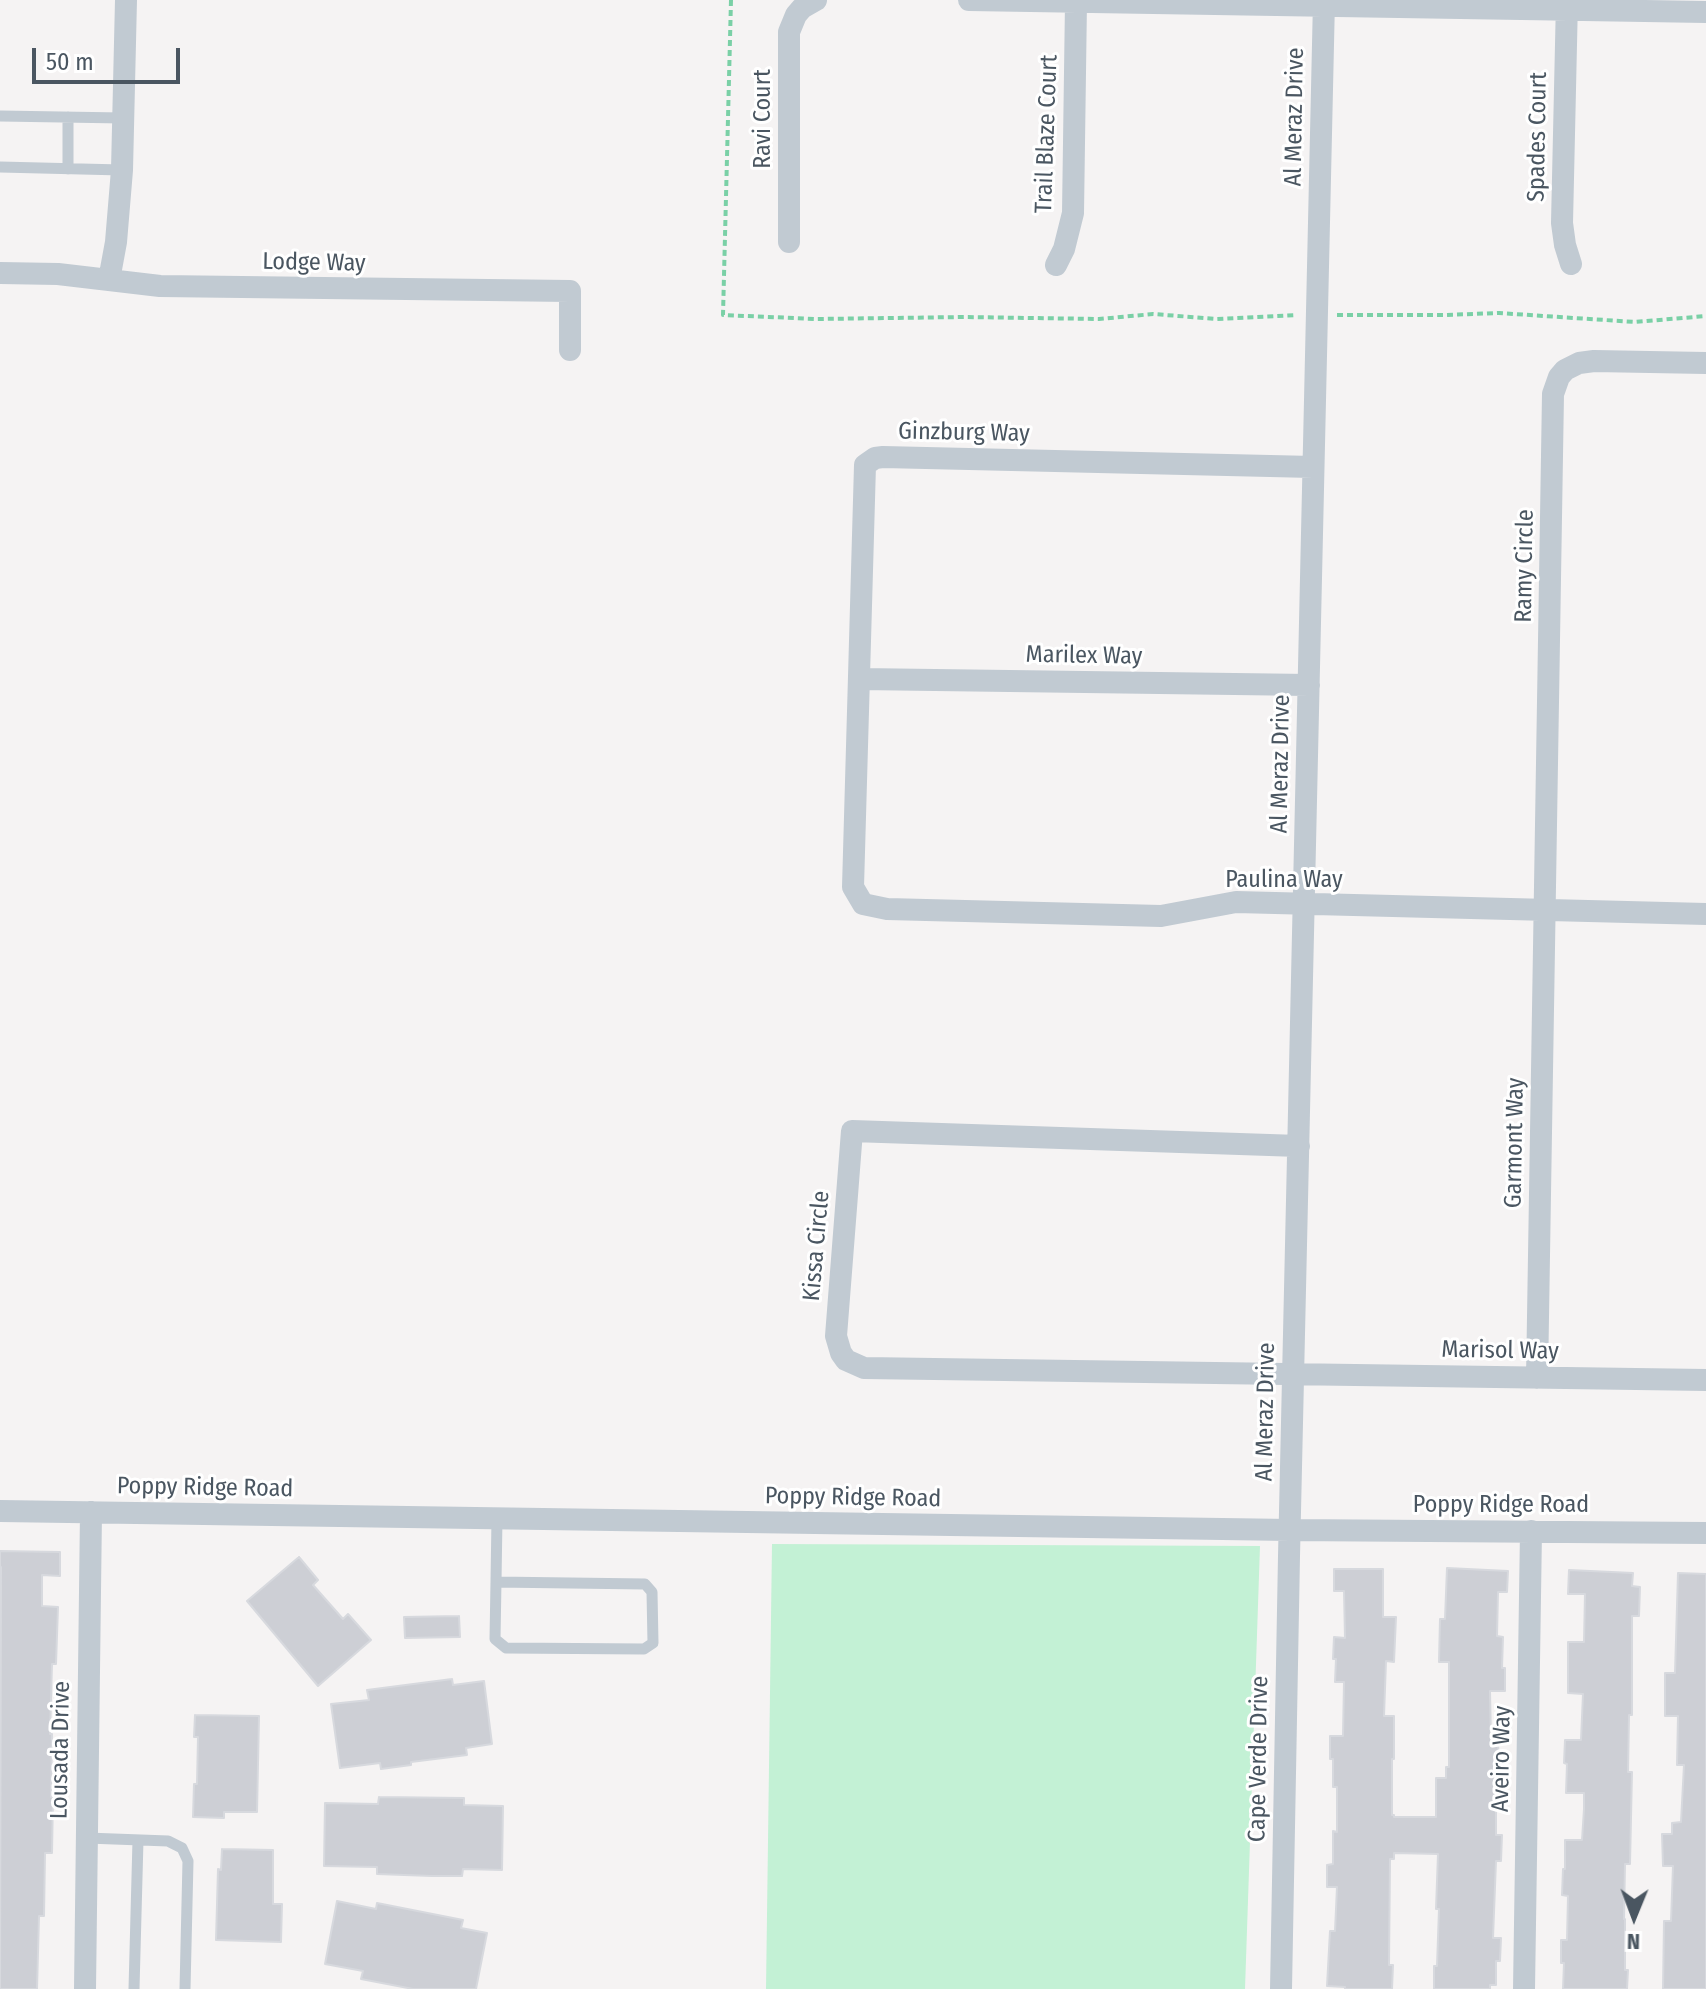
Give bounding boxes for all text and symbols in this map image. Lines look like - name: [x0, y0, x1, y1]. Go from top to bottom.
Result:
- scale bar: [36, 32, 184, 82]
- street label: Al Meraz Drive: [1279, 47, 1311, 187]
- text: 50 m: [46, 48, 94, 76]
- street label: Trail Blaze Court: [1030, 54, 1064, 214]
- street label: Ravi Court: [749, 69, 777, 169]
- street label: Spades Court: [1522, 72, 1554, 202]
- street label: Lodge Way: [262, 248, 366, 278]
- street label: Ginzburg Way: [898, 417, 1030, 449]
- street label: Ramy Circle: [1510, 509, 1540, 623]
- street label: Marilex Way: [1025, 641, 1143, 671]
- street label: Al Meraz Drive: [1265, 694, 1297, 834]
- street label: Paulina Way: [1225, 866, 1343, 894]
- street label: Garmont Way: [1499, 1078, 1531, 1208]
- street label: Kissa Circle: [798, 1190, 836, 1302]
- street label: Marisol Way: [1441, 1336, 1559, 1366]
- street label: Al Meraz Drive: [1250, 1342, 1282, 1482]
- street label: Poppy Ridge Road: [117, 1472, 293, 1504]
- street label: Poppy Ridge Road: [765, 1482, 941, 1514]
- street label: Poppy Ridge Road: [1413, 1491, 1589, 1519]
- street label: Cape Verde Drive: [1243, 1676, 1275, 1842]
- street label: Lousada Drive: [45, 1681, 77, 1819]
- street label: Aveiro Way: [1487, 1706, 1517, 1812]
- north arrow: [1594, 1877, 1674, 1957]
- text: N: [1627, 1928, 1640, 1955]

